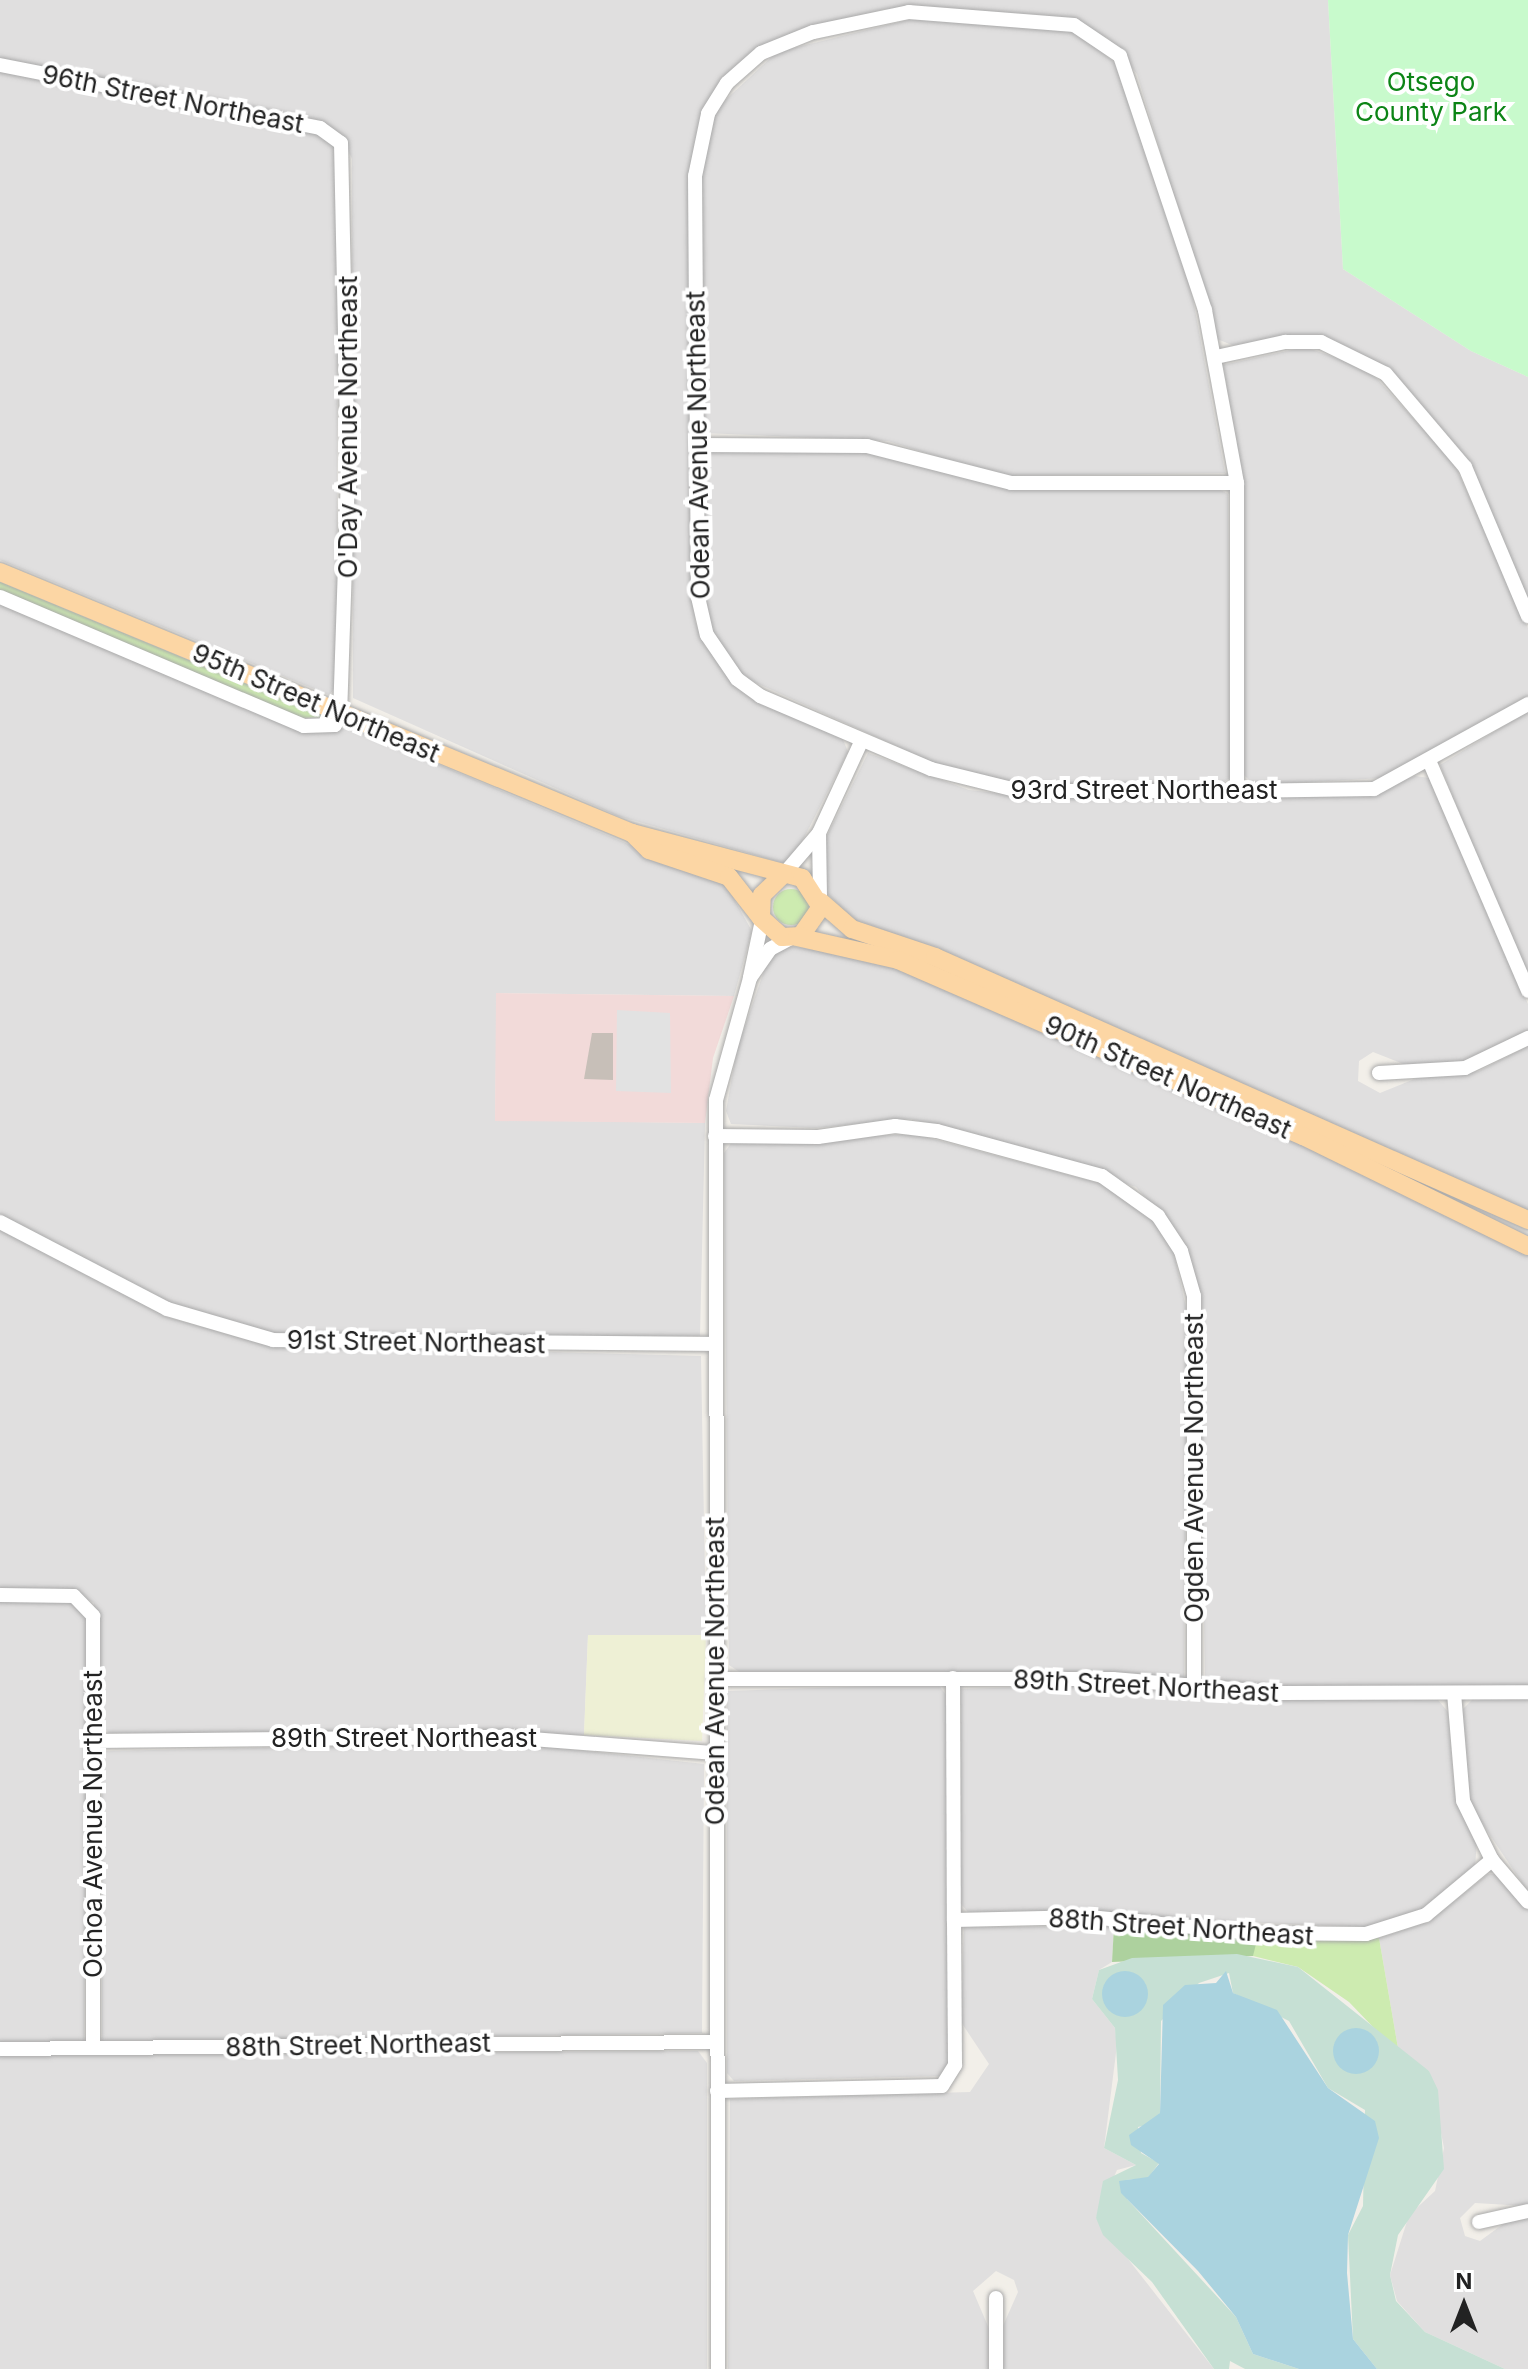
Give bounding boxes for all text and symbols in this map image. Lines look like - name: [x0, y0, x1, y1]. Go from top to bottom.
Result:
- street label: 96th Street Northeast: [40, 58, 306, 140]
- park label: Otsego County Park: [1355, 66, 1507, 128]
- street label: O'Day Avenue Northeast: [332, 276, 364, 578]
- street label: Odean Avenue Northeast: [680, 290, 716, 600]
- street label: 95th Street Northeast: [188, 637, 444, 769]
- street label: 93rd Street Northeast: [1011, 774, 1277, 806]
- street label: 90th Street Northeast: [1040, 1009, 1296, 1145]
- street label: Ogden Avenue Northeast: [1178, 1313, 1210, 1623]
- street label: 91st Street Northeast: [287, 1324, 545, 1360]
- street label: Odean Avenue Northeast: [699, 1517, 731, 1825]
- street label: 89th Street Northeast: [1012, 1663, 1280, 1709]
- street label: Ochoa Avenue Northeast: [77, 1670, 109, 1978]
- street label: 89th Street Northeast: [271, 1722, 537, 1754]
- street label: 88th Street Northeast: [1047, 1902, 1315, 1952]
- street label: 88th Street Northeast: [225, 2027, 491, 2063]
- north arrow: [1424, 2265, 1504, 2345]
- text: N: [1456, 2268, 1472, 2294]

